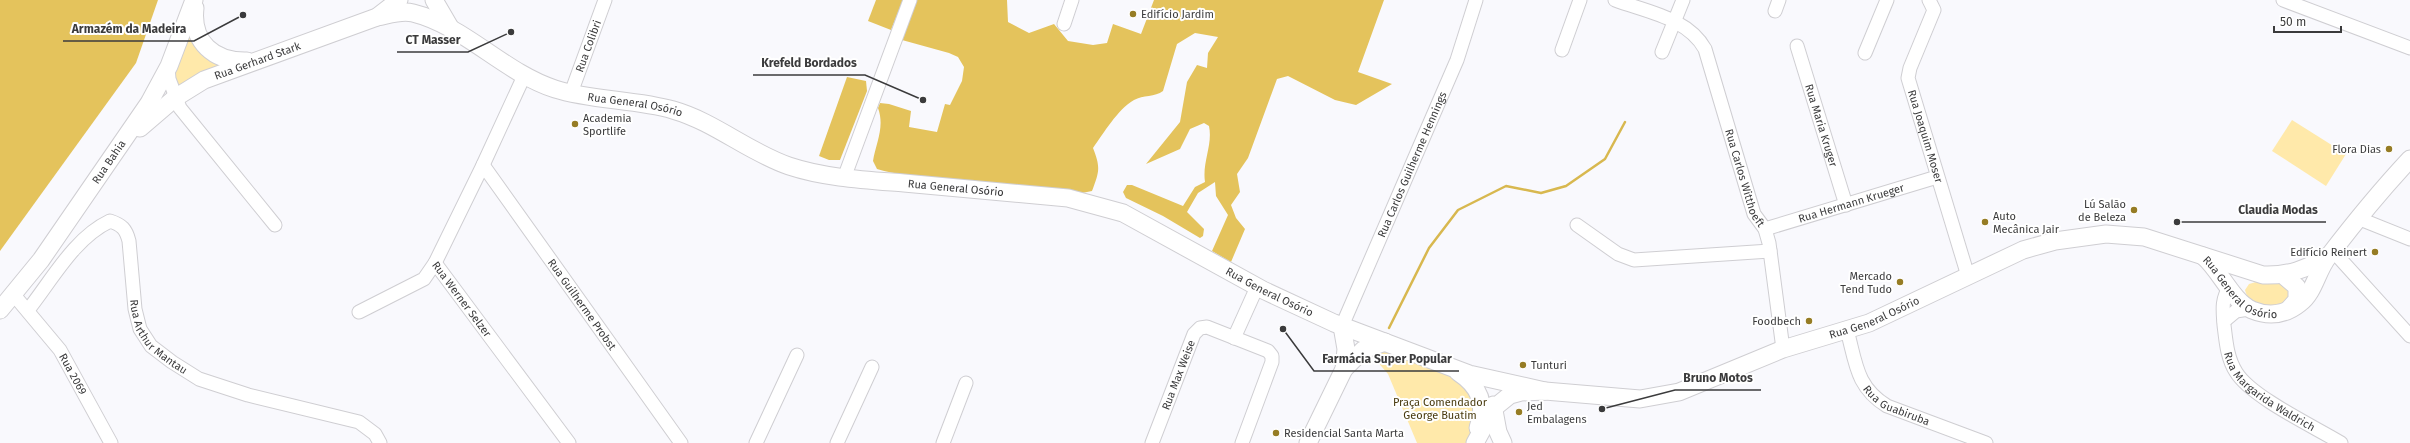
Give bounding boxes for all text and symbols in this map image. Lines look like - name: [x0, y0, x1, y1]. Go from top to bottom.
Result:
- place label: Edifício Jardim: [1141, 8, 1214, 21]
- scale bar: [2274, 8, 2341, 34]
- marker: Edifício Jardim: [1128, 9, 1138, 19]
- text: 50 m: [2280, 15, 2306, 29]
- callout: Armazém da Madeira: [63, 17, 194, 41]
- street label: Rua Colibri: [573, 18, 604, 74]
- text: Armazém da Madeira: [71, 22, 187, 36]
- callout: CT Masser: [397, 28, 468, 52]
- text: CT Masser: [406, 33, 461, 47]
- street label: Rua Gerhard Stark: [212, 39, 303, 82]
- callout: Krefeld Bordados: [753, 51, 865, 75]
- text: Krefeld Bordados: [761, 56, 857, 70]
- street label: Rua Maria Kruger: [1803, 82, 1840, 169]
- street label: Rua Joaquim Moser: [1905, 88, 1946, 185]
- street label: Rua General Osório: [587, 90, 684, 119]
- street label: Rua Carlos Guilherme Hennings: [1375, 90, 1449, 239]
- place label: Academia Sportlife: [583, 112, 632, 138]
- marker: Academia Sportlife: [570, 119, 580, 129]
- street label: Rua Carlos Witthoeft: [1723, 127, 1768, 229]
- street label: Rua Bahia: [89, 137, 128, 186]
- place label: Flora Dias: [2332, 143, 2381, 156]
- marker: Flora Dias: [2384, 144, 2394, 154]
- street label: Rua General Osório: [907, 177, 1004, 199]
- street label: Rua Hermann Krueger: [1797, 181, 1906, 225]
- place label: Lú Salão de Beleza: [2078, 198, 2126, 224]
- callout: Claudia Modas: [2230, 198, 2326, 222]
- text: Claudia Modas: [2238, 203, 2318, 217]
- marker: Lú Salão de Beleza: [2129, 205, 2139, 215]
- place label: Auto Mecânica Jair: [1993, 210, 2060, 236]
- marker: Auto Mecânica Jair: [1980, 217, 1990, 227]
- place label: Edifício Reinert: [2290, 246, 2367, 259]
- marker: Edifício Reinert: [2370, 247, 2380, 257]
- street label: Rua General Osório: [2200, 253, 2278, 321]
- street label: Rua Guilherme Probst: [545, 256, 619, 352]
- street label: Rua Werner Selzer: [429, 259, 495, 340]
- street label: Rua General Osório: [1223, 264, 1315, 319]
- place label: Mercado Tend Tudo: [1840, 270, 1892, 296]
- marker: Mercado Tend Tudo: [1895, 277, 1905, 287]
- street label: Rua General Osório: [1828, 294, 1921, 341]
- street label: Rua Arthur Mantau: [128, 299, 190, 376]
- place label: Foodbech: [1752, 315, 1801, 328]
- marker: Foodbech: [1804, 316, 1814, 326]
- street label: Rua Max Weise: [1159, 338, 1198, 412]
- callout: Farmácia Super Popular: [1314, 347, 1459, 371]
- street label: Rua Margarida Waldrich: [2222, 350, 2317, 434]
- street label: Rua 2069: [57, 351, 90, 397]
- text: Farmácia Super Popular: [1322, 352, 1452, 366]
- place label: Tunturi: [1531, 359, 1567, 372]
- marker: Tunturi: [1518, 360, 1528, 370]
- callout: Bruno Motos: [1675, 366, 1761, 390]
- text: Bruno Motos: [1683, 371, 1753, 385]
- street label: Rua Guabiruba: [1861, 383, 1932, 428]
- park label: Praça Comendador George Buatim: [1393, 396, 1488, 422]
- place label: Jed Embalagens: [1527, 400, 1587, 426]
- marker: Jed Embalagens: [1514, 407, 1524, 417]
- place label: Residencial Santa Marta: [1284, 427, 1404, 440]
- marker: Residencial Santa Marta: [1271, 428, 1281, 438]

